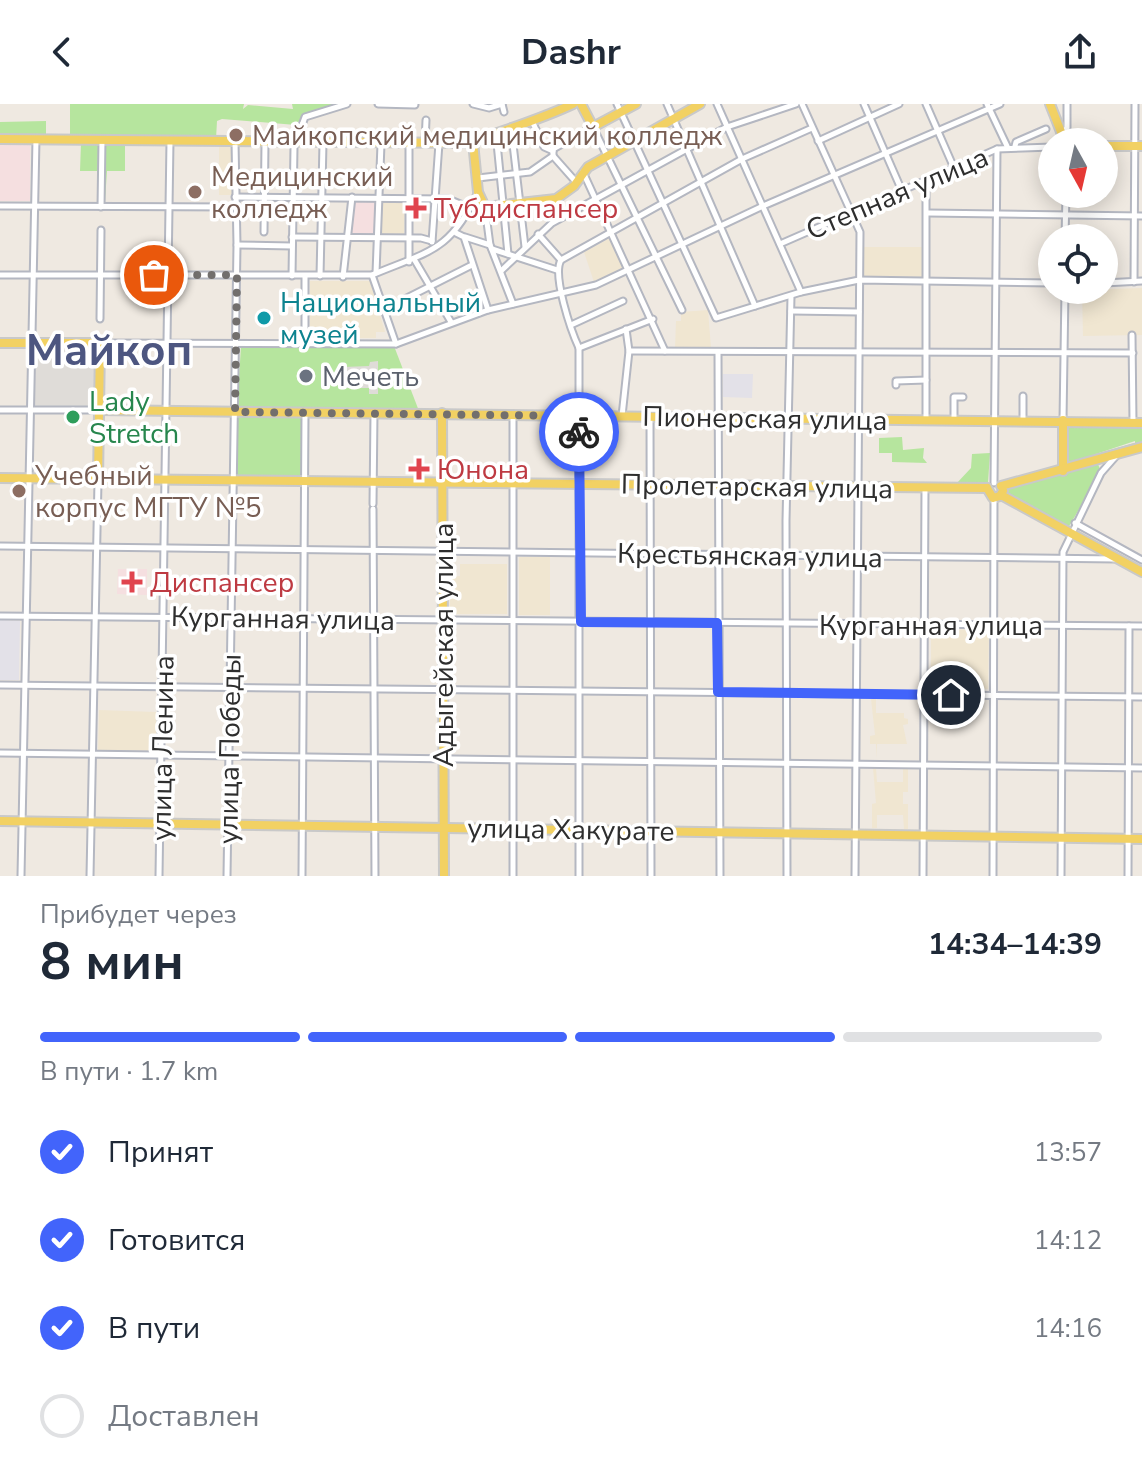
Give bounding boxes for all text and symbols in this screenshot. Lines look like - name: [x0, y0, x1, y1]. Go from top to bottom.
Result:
- text: Dashr: [521, 28, 621, 77]
- icon: back: [40, 30, 84, 74]
- icon: share: [1058, 30, 1102, 74]
- place label: Майкопский медицинский колледж: [252, 117, 722, 155]
- marker: Майкопский медицинский колледж: [227, 126, 245, 144]
- north arrow: [1038, 128, 1118, 208]
- map controls: [1038, 128, 1118, 304]
- street label: Степная улица: [800, 138, 994, 249]
- place label: Медицинский колледж: [211, 158, 393, 228]
- marker: Медицинский колледж: [186, 183, 204, 201]
- place label: Тубдиспансер: [434, 190, 618, 228]
- marker: Тубдиспансер: [405, 197, 427, 219]
- button: locate: [1038, 224, 1118, 304]
- pin: [120, 241, 188, 309]
- icon: bag: [132, 253, 176, 297]
- place label: Национальный музей: [280, 284, 481, 354]
- marker: Национальный музей: [255, 309, 273, 327]
- district label: Майкоп: [26, 321, 192, 381]
- place label: Мечеть: [322, 358, 419, 396]
- marker: Мечеть: [297, 367, 315, 385]
- place label: Lady Stretch: [89, 383, 179, 453]
- courier: [539, 392, 619, 472]
- street label: Пионерская улица: [642, 398, 888, 440]
- marker: Lady Stretch: [64, 408, 82, 426]
- icon: bike: [557, 410, 601, 454]
- place label: Юнона: [437, 451, 529, 489]
- place label: Учебный корпус МГТУ №5: [34, 457, 262, 527]
- marker: Юнона: [408, 458, 430, 480]
- street label: Пролетарская улица: [621, 466, 893, 508]
- marker: Учебный корпус МГТУ №5: [10, 482, 28, 500]
- street label: Адыгейская улица: [425, 523, 463, 767]
- street label: Крестьянская улица: [617, 535, 883, 577]
- place label: Диспансер: [150, 564, 294, 602]
- marker: Диспансер: [121, 571, 143, 593]
- street label: Курганная улица: [171, 598, 395, 640]
- street label: Курганная улица: [819, 607, 1043, 645]
- street label: улица Победы: [209, 654, 251, 845]
- street label: улица Ленина: [142, 655, 184, 841]
- pin: [917, 661, 985, 729]
- icon: home: [929, 673, 973, 717]
- street label: улица Хакурате: [467, 809, 675, 851]
- text: Прибудет через: [40, 897, 237, 932]
- text: 14:34–14:39: [928, 924, 1102, 965]
- text: 8 мин: [40, 926, 184, 997]
- text: В пути · 1.7 km: [40, 1054, 218, 1089]
- icon: check: [40, 1130, 84, 1174]
- text: Принят: [108, 1132, 213, 1173]
- text: 13:57: [1034, 1135, 1102, 1170]
- icon: check: [40, 1218, 84, 1262]
- text: Готовится: [108, 1220, 245, 1261]
- text: 14:12: [1034, 1223, 1102, 1258]
- icon: check: [40, 1306, 84, 1350]
- text: В пути: [108, 1308, 200, 1349]
- text: 14:16: [1034, 1311, 1102, 1346]
- text: Доставлен: [108, 1396, 260, 1437]

